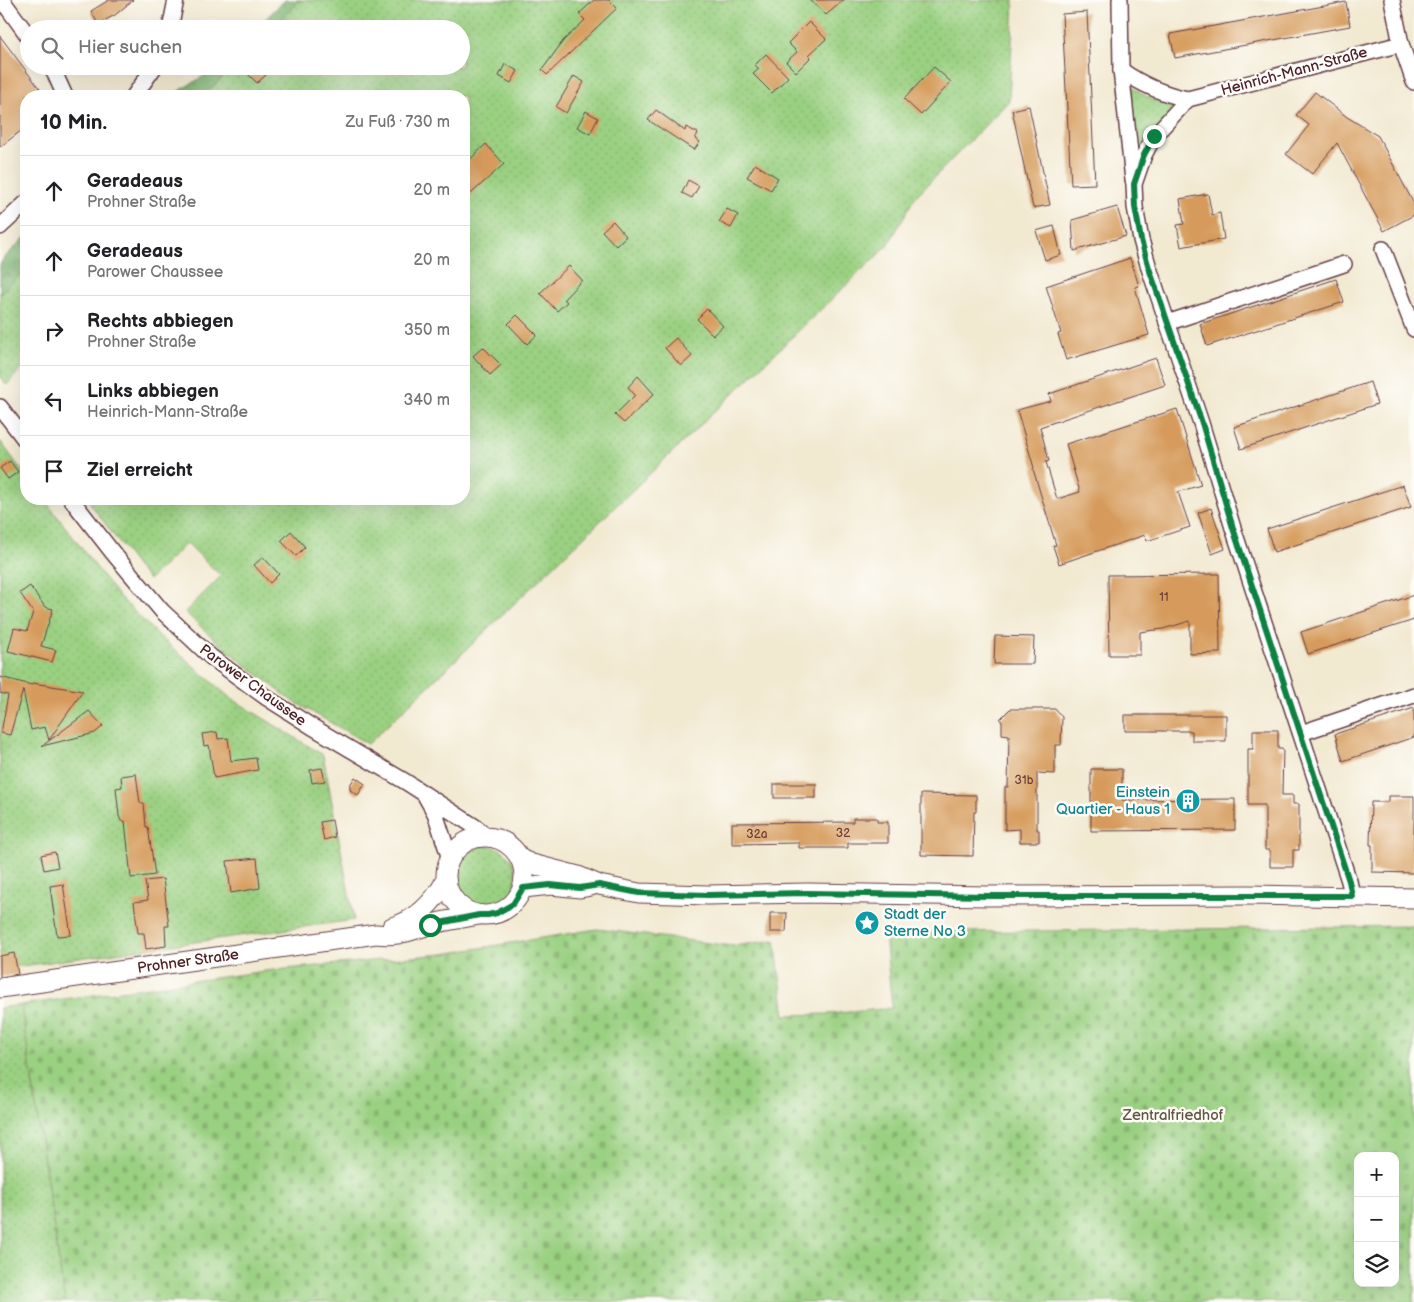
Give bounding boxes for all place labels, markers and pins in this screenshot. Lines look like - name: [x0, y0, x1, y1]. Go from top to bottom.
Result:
- place label: Einstein Quartier - Haus 1: [1056, 783, 1170, 819]
- building icon: Einstein Quartier - Haus 1: [1175, 788, 1201, 814]
- place label: Stadt der Sterne No 3: [884, 905, 966, 941]
- place icon: Stadt der Sterne No 3: [854, 910, 880, 936]

